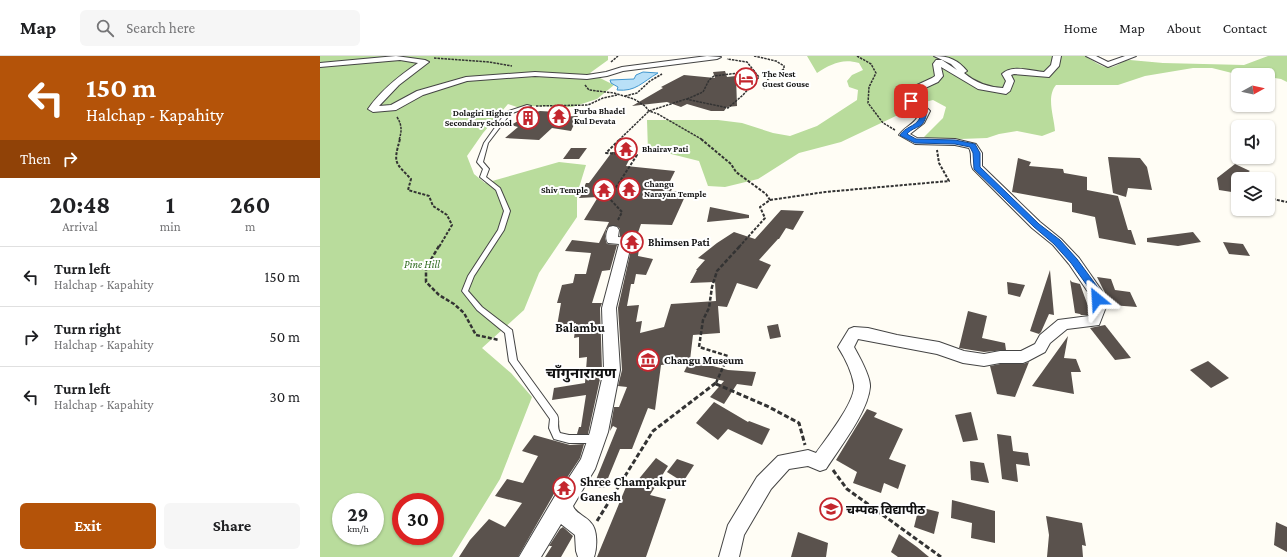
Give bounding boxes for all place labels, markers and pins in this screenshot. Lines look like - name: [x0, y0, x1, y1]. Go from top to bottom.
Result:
- hotel icon: The Nest Guest Gouse: [733, 66, 759, 92]
- place label: The Nest Guest Gouse: [762, 69, 809, 89]
- pin: [894, 84, 928, 118]
- temple icon: Purba Bhadel Kul Devata: [546, 103, 572, 129]
- building icon: Dolagiri Higher Secondary School: [515, 105, 541, 131]
- place label: Purba Bhadel Kul Devata: [574, 106, 626, 126]
- place label: Dolagiri Higher Secondary School: [445, 108, 512, 128]
- temple icon: Bhairav Pati: [613, 136, 639, 162]
- place label: Bhairav Pati: [642, 144, 689, 154]
- temple icon: Changu Narayan Temple: [616, 176, 642, 202]
- temple icon: Shiv Temple: [591, 177, 617, 203]
- place label: Changu Narayan Temple: [644, 179, 706, 199]
- place label: Shiv Temple: [541, 185, 588, 195]
- temple icon: Bhimsen Pati: [619, 229, 645, 255]
- place label: Bhimsen Pati: [648, 236, 711, 248]
- museum icon: Changu Museum: [635, 347, 661, 373]
- place label: Changu Museum: [664, 354, 744, 366]
- place label: Shree Champakpur Ganesh: [580, 474, 687, 504]
- temple icon: Shree Champakpur Ganesh: [551, 475, 577, 501]
- school or university icon: चम्पक विद्यापीठ: [818, 496, 844, 522]
- place label: चम्पक विद्यापीठ: [846, 502, 926, 517]

